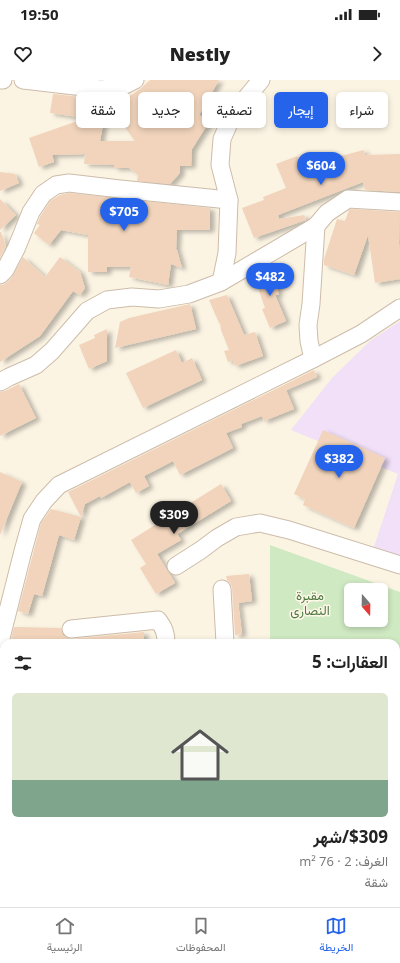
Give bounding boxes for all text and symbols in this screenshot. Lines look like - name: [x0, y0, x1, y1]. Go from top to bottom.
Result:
- text: 19:50: [20, 4, 59, 24]
- text: Nestly: [170, 42, 230, 66]
- icon: heart: [12, 43, 34, 65]
- icon: forward: [366, 43, 388, 65]
- chip: شقة: [76, 92, 130, 128]
- chip: جديد: [138, 92, 194, 128]
- chip: تصفية: [202, 92, 266, 128]
- chip: إيجار: [274, 92, 328, 128]
- chip: شراء: [336, 92, 388, 128]
- pin: $604: [297, 152, 345, 186]
- text: $604: [306, 156, 336, 174]
- pin: $705: [100, 198, 148, 232]
- text: $705: [109, 202, 139, 220]
- pin: $482: [246, 263, 294, 297]
- text: $482: [255, 267, 285, 285]
- pin: $382: [315, 445, 363, 479]
- text: $382: [324, 449, 354, 467]
- pin: $309: [150, 501, 198, 535]
- text: $309: [159, 505, 189, 523]
- north arrow: [344, 583, 388, 627]
- map controls: [344, 583, 388, 627]
- park label: مقبرة النصارى: [290, 586, 330, 619]
- text: العقارات: 5: [312, 650, 388, 673]
- icon: filters: [12, 652, 34, 674]
- icon: home: [164, 719, 236, 791]
- text: $309/شهر: [313, 825, 388, 848]
- text: الغرف: 2 · 76 m²: [299, 852, 388, 870]
- text: شقة: [365, 873, 388, 891]
- tab: الرئيسية: [47, 915, 82, 957]
- tab: المحفوظات: [176, 915, 226, 957]
- tab: الخريطة: [319, 915, 353, 957]

